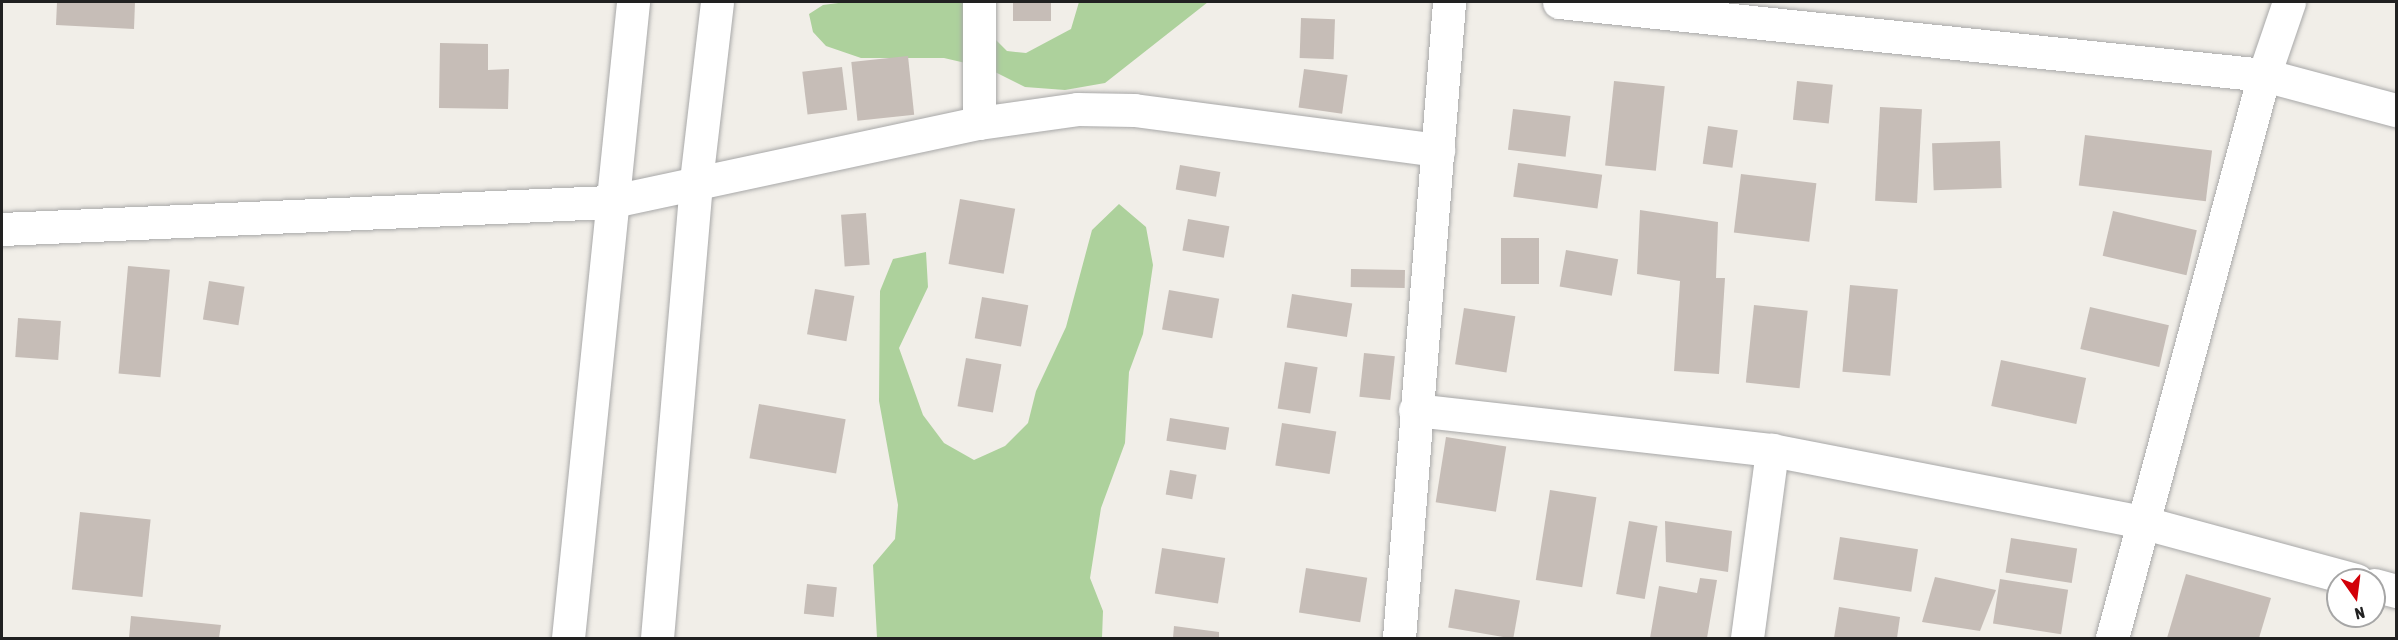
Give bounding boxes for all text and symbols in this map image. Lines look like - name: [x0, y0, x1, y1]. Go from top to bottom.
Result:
- north arrow: [2326, 568, 2386, 628]
- text: N: [2353, 604, 2367, 623]

